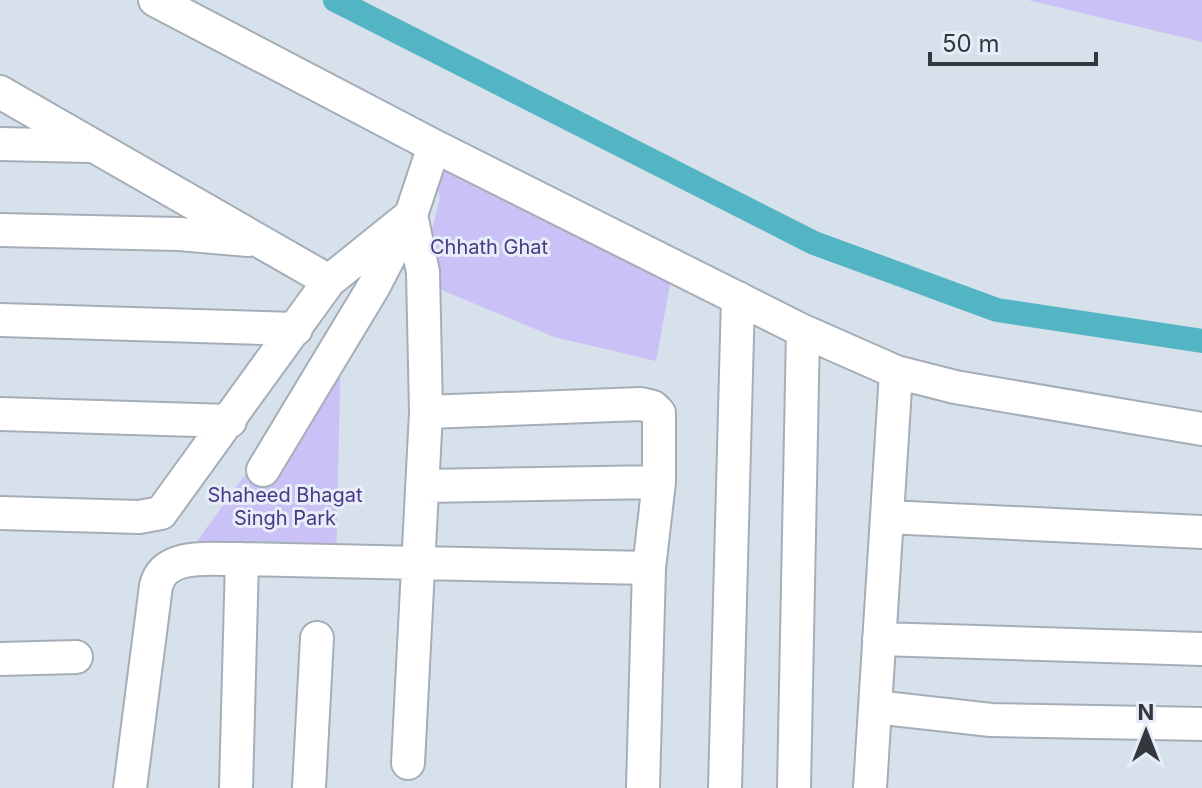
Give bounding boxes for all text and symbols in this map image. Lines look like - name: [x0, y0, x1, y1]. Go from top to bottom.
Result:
- scale bar: [930, 16, 1096, 66]
- text: 50 m: [942, 29, 1000, 58]
- park label: Chhath Ghat: [430, 235, 548, 259]
- park label: Shaheed Bhagat Singh Park: [207, 483, 363, 530]
- north arrow: [1106, 692, 1186, 772]
- text: N: [1138, 699, 1154, 725]

